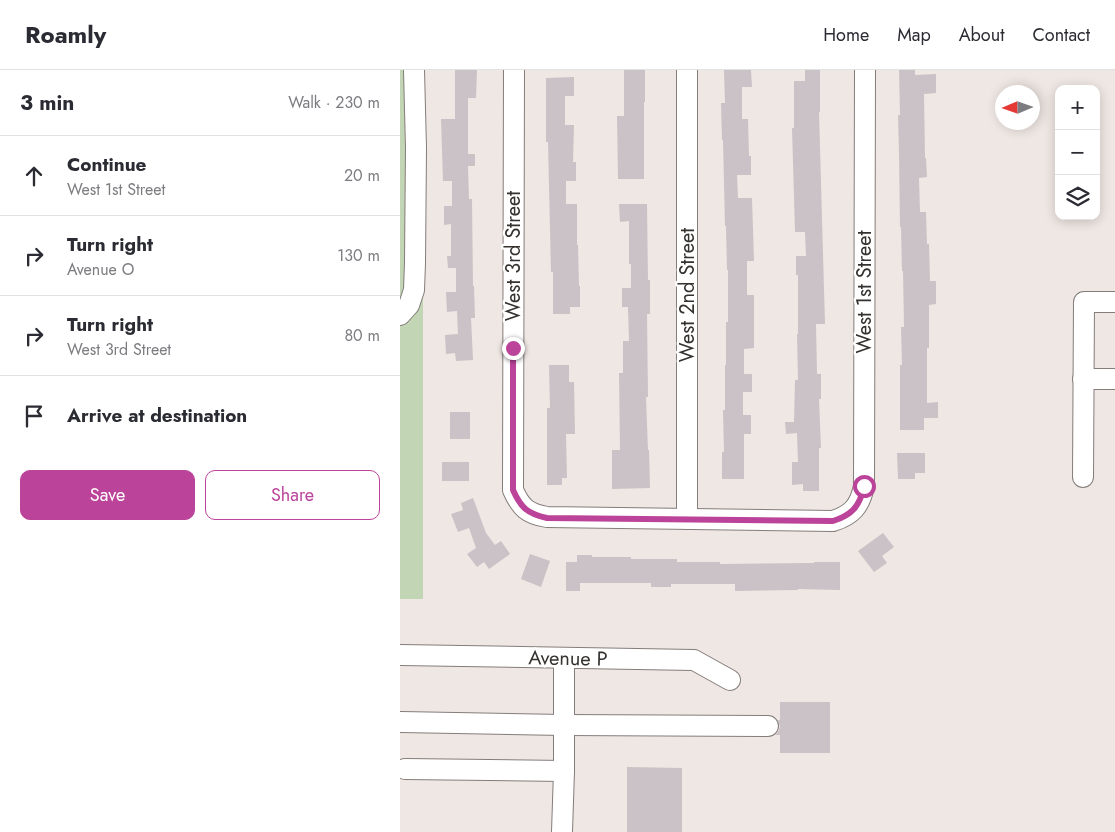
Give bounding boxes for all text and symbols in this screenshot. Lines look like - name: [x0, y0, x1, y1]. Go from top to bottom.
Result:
- text: Roamly: [25, 17, 106, 52]
- text: Home: [823, 22, 869, 48]
- text: Map: [897, 22, 931, 48]
- text: About: [959, 22, 1004, 48]
- text: Contact: [1032, 22, 1090, 48]
- north arrow: [995, 85, 1040, 130]
- map controls: [1055, 85, 1100, 220]
- button: +: [1055, 85, 1100, 130]
- text: 3 min: [20, 88, 74, 118]
- text: Walk · 230 m: [288, 91, 380, 114]
- button: −: [1055, 130, 1100, 175]
- text: Continue: [67, 151, 146, 178]
- icon: ahead: [20, 162, 48, 190]
- text: 20 m: [344, 164, 380, 187]
- button: layers: [1055, 175, 1100, 220]
- text: West 1st Street: [67, 178, 165, 201]
- street label: West 3rd Street: [499, 191, 528, 321]
- street label: West 2nd Street: [673, 228, 702, 362]
- street label: West 1st Street: [850, 230, 879, 353]
- text: Turn right: [67, 231, 153, 258]
- icon: right: [20, 242, 48, 270]
- text: 130 m: [337, 244, 380, 267]
- text: Avenue O: [67, 258, 134, 281]
- text: Turn right: [67, 311, 153, 338]
- icon: right: [20, 322, 48, 350]
- text: 80 m: [344, 324, 380, 347]
- route end: [502, 337, 525, 360]
- text: West 3rd Street: [67, 338, 171, 361]
- icon: arrive: [20, 402, 48, 430]
- text: Arrive at destination: [67, 402, 247, 429]
- button: Save: [20, 470, 195, 520]
- button: Share: [205, 470, 380, 520]
- route start: [853, 475, 876, 498]
- street label: Avenue P: [528, 643, 608, 674]

